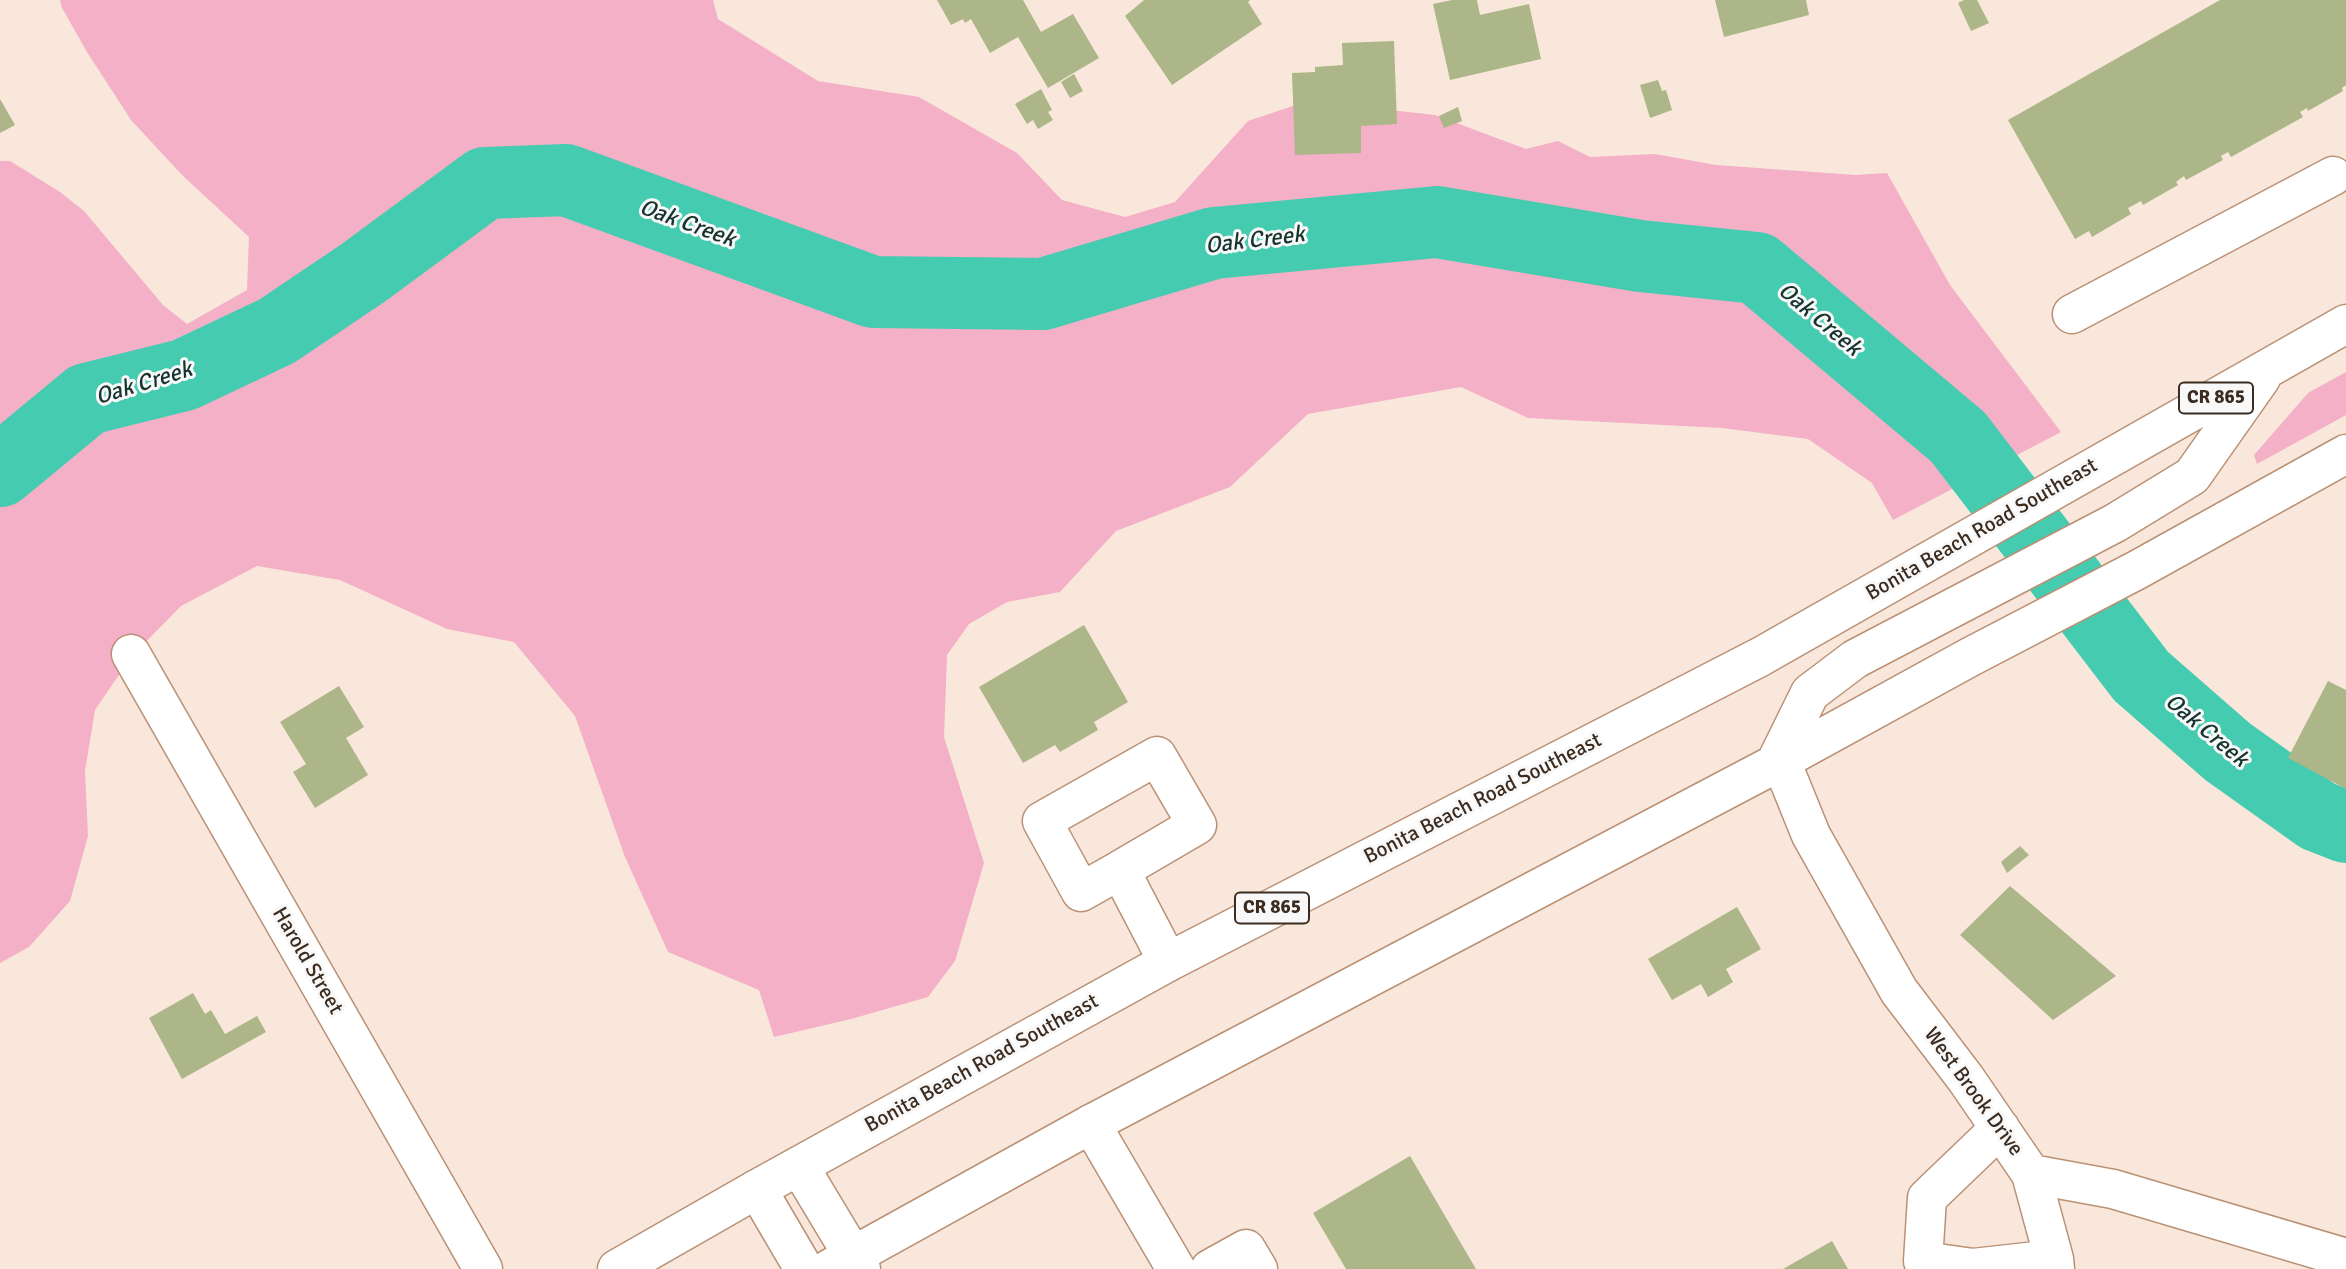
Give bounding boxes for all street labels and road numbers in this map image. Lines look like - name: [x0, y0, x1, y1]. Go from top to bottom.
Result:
- road number: CR 865: [2179, 382, 2253, 414]
- street label: Bonita Beach Road Southeast: [1862, 453, 2102, 607]
- street label: Bonita Beach Road Southeast: [1360, 728, 1606, 870]
- road number: CR 865: [1235, 893, 1309, 924]
- street label: Harold Street: [266, 903, 348, 1019]
- street label: Bonita Beach Road Southeast: [861, 989, 1103, 1139]
- street label: West Brook Drive: [1918, 1023, 2028, 1161]

